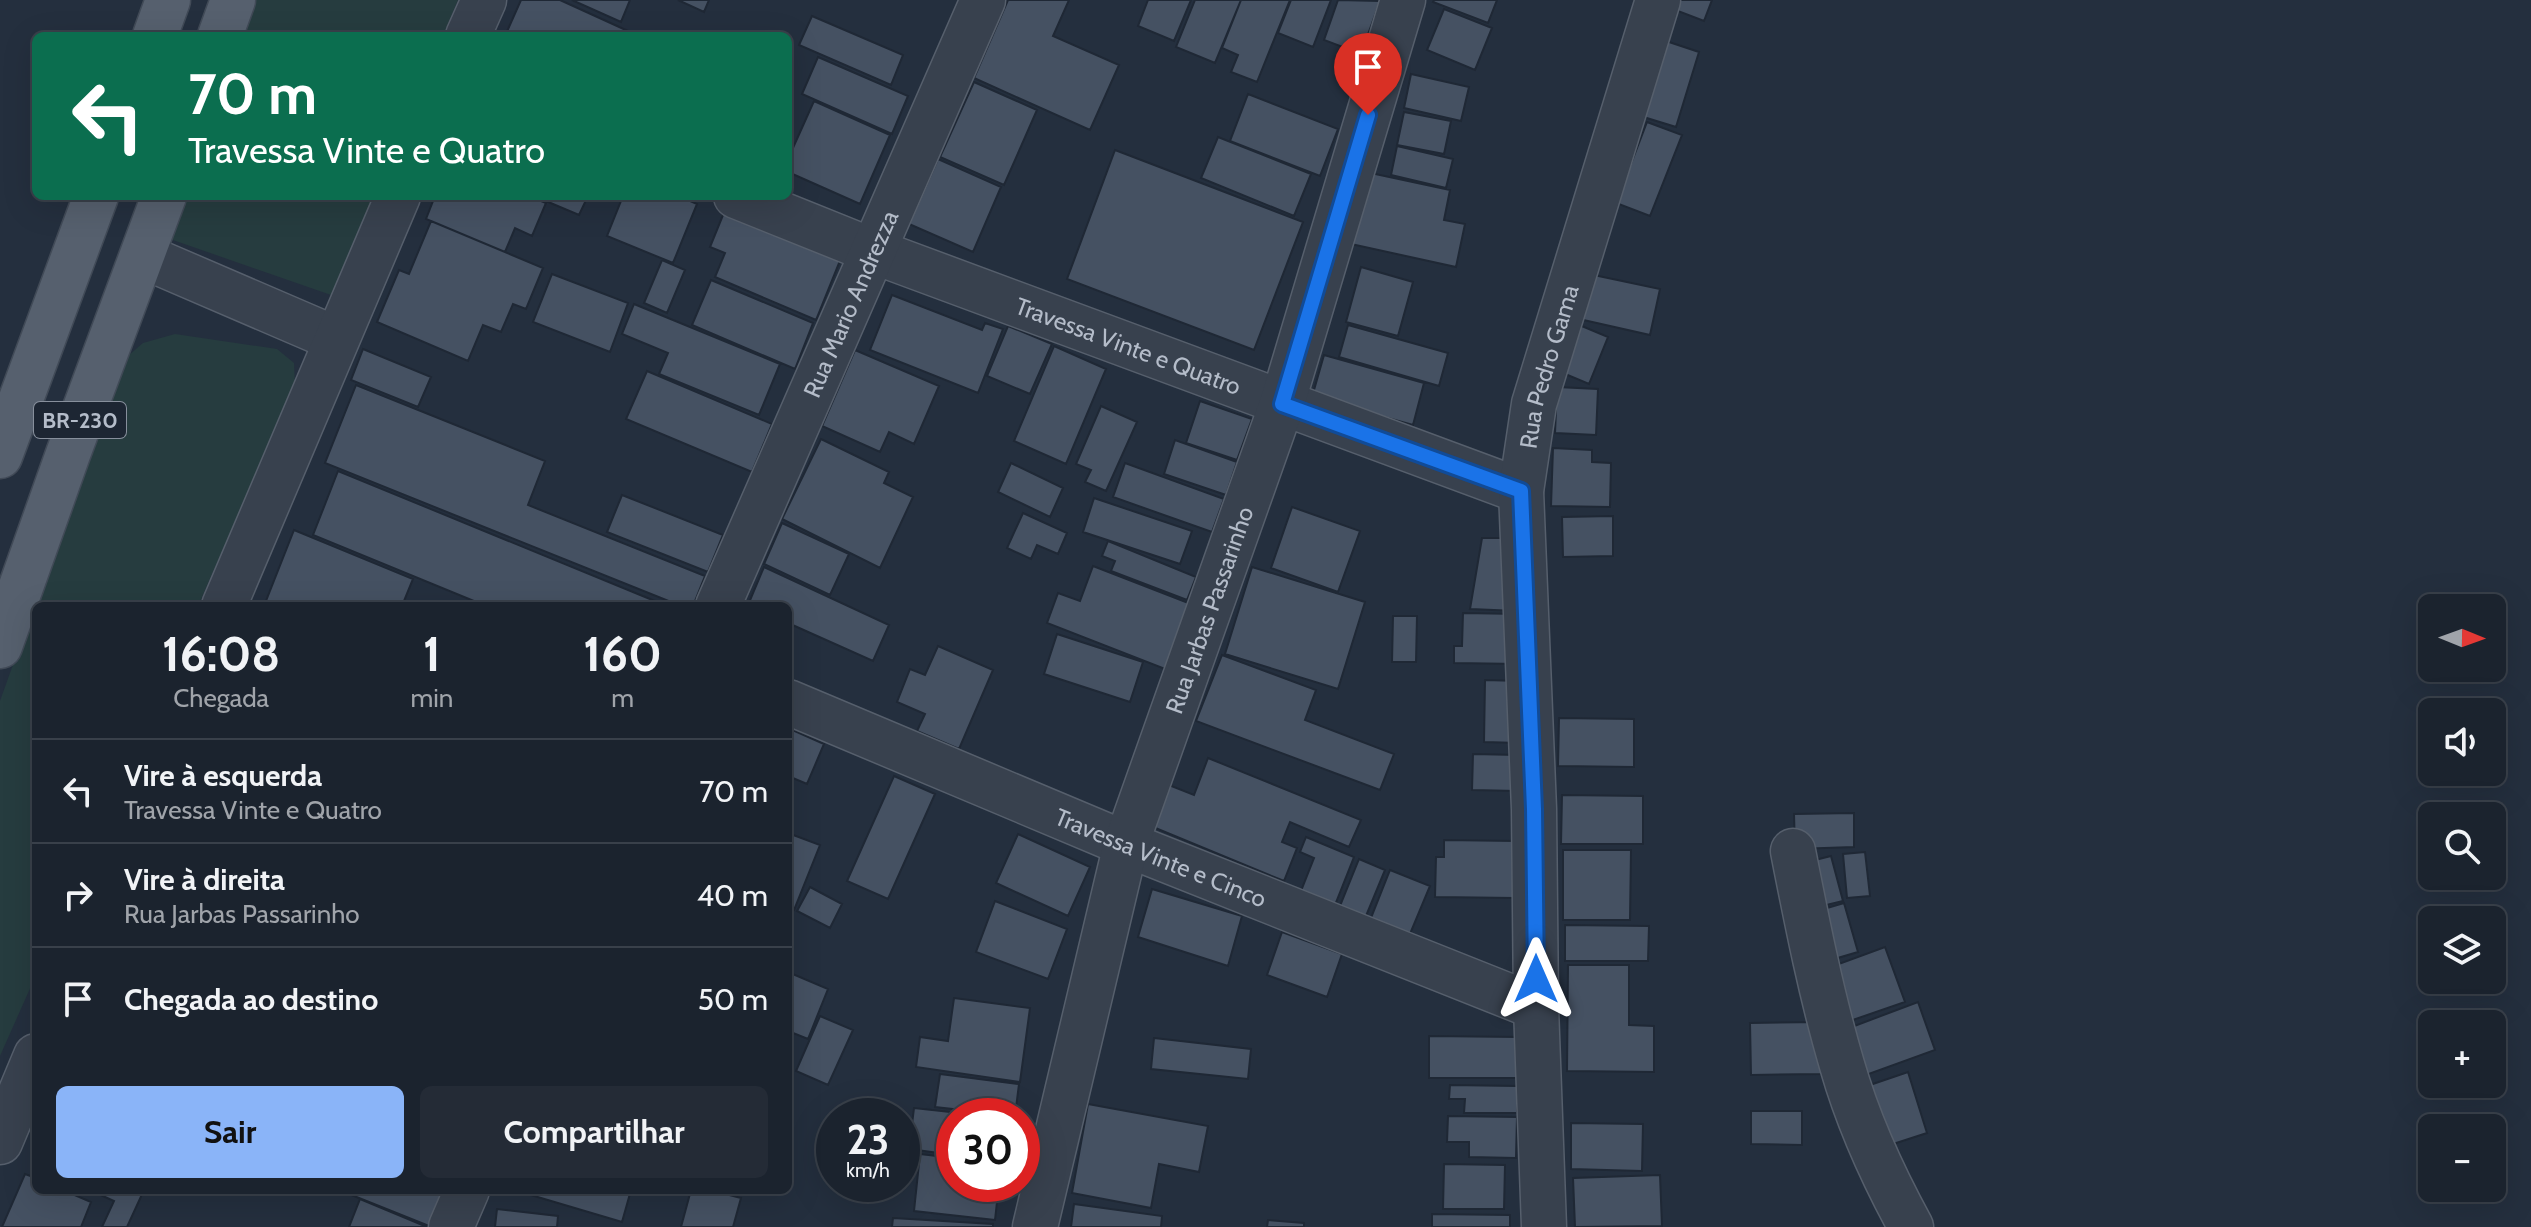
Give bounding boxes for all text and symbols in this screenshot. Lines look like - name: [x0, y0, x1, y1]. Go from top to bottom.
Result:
- pin: [1334, 33, 1402, 115]
- icon: arrive: [1346, 45, 1390, 89]
- text: 70 m: [188, 60, 317, 128]
- icon: left: [56, 64, 160, 168]
- text: Travessa Vinte e Quatro: [188, 128, 545, 172]
- street label: Rua Mario Andrezza: [797, 205, 904, 402]
- street label: Rua Pedro Gama: [1513, 281, 1584, 450]
- street label: Travessa Vinte e Quatro: [1012, 291, 1245, 401]
- road number: BR-230: [34, 402, 126, 438]
- street label: Rua Jarbas Passarinho: [1159, 503, 1259, 717]
- north arrow: [2418, 594, 2506, 682]
- map controls: [2418, 594, 2506, 1202]
- text: 16:08: [162, 625, 280, 683]
- text: 1: [423, 625, 441, 683]
- text: 160: [583, 625, 662, 683]
- text: Chegada: [173, 682, 269, 714]
- text: min: [410, 682, 453, 714]
- text: m: [611, 682, 634, 714]
- button: sound: [2418, 698, 2506, 786]
- text: Vire à esquerda: [124, 757, 322, 794]
- icon: left: [56, 769, 100, 813]
- text: 70 m: [699, 773, 768, 810]
- text: Travessa Vinte e Quatro: [124, 794, 382, 826]
- street label: Travessa Vinte e Cinco: [1051, 801, 1271, 913]
- button: search: [2418, 802, 2506, 890]
- text: Vire à direita: [124, 861, 285, 898]
- icon: right: [56, 873, 100, 917]
- text: 40 m: [697, 877, 768, 914]
- text: Rua Jarbas Passarinho: [124, 898, 360, 930]
- button: layers: [2418, 906, 2506, 994]
- position arrow: [1494, 937, 1578, 1021]
- icon: arrive: [56, 977, 100, 1021]
- text: Chegada ao destino: [124, 981, 378, 1018]
- text: 50 m: [698, 981, 768, 1018]
- button: +: [2418, 1010, 2506, 1098]
- button: Sair: [56, 1086, 404, 1178]
- button: Compartilhar: [420, 1086, 768, 1178]
- speed limit sign: 30: [936, 1098, 1040, 1202]
- button: −: [2418, 1114, 2506, 1202]
- text: 23: [847, 1115, 889, 1164]
- text: km/h: [846, 1158, 890, 1182]

